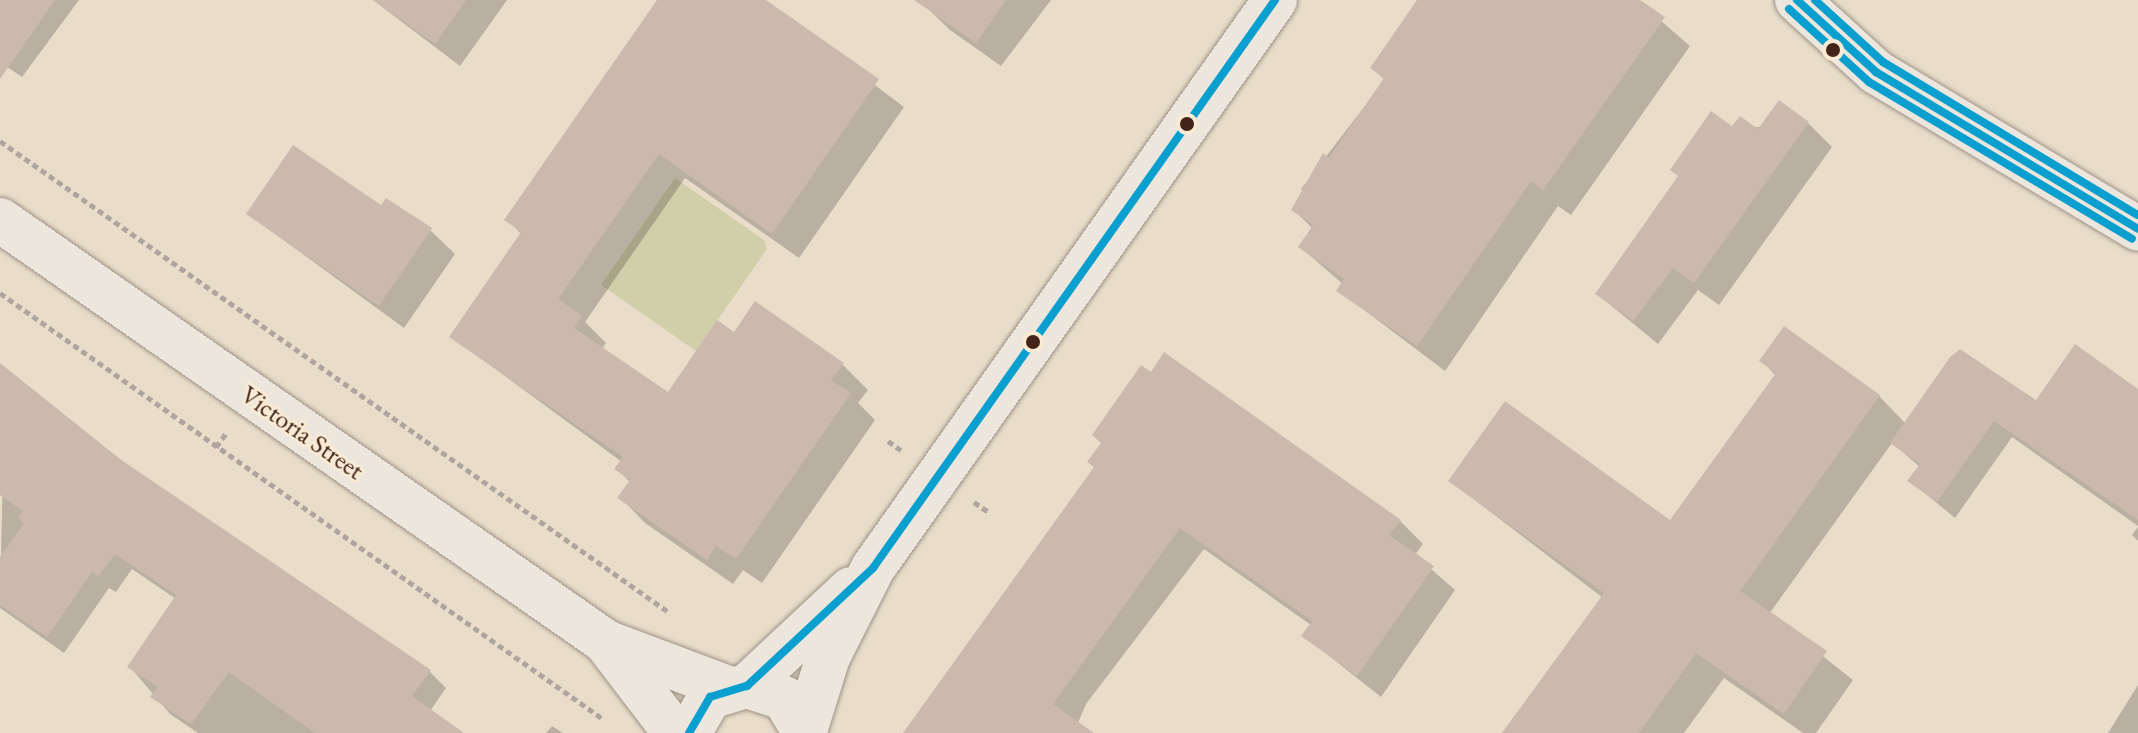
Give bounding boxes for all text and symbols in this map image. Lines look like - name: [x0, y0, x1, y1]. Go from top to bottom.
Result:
- unlabelled marker: [1825, 42, 1841, 58]
- unlabelled marker: [1179, 116, 1195, 132]
- unlabelled marker: [1025, 334, 1041, 350]
- street label: Victoria Street: [235, 379, 369, 487]

